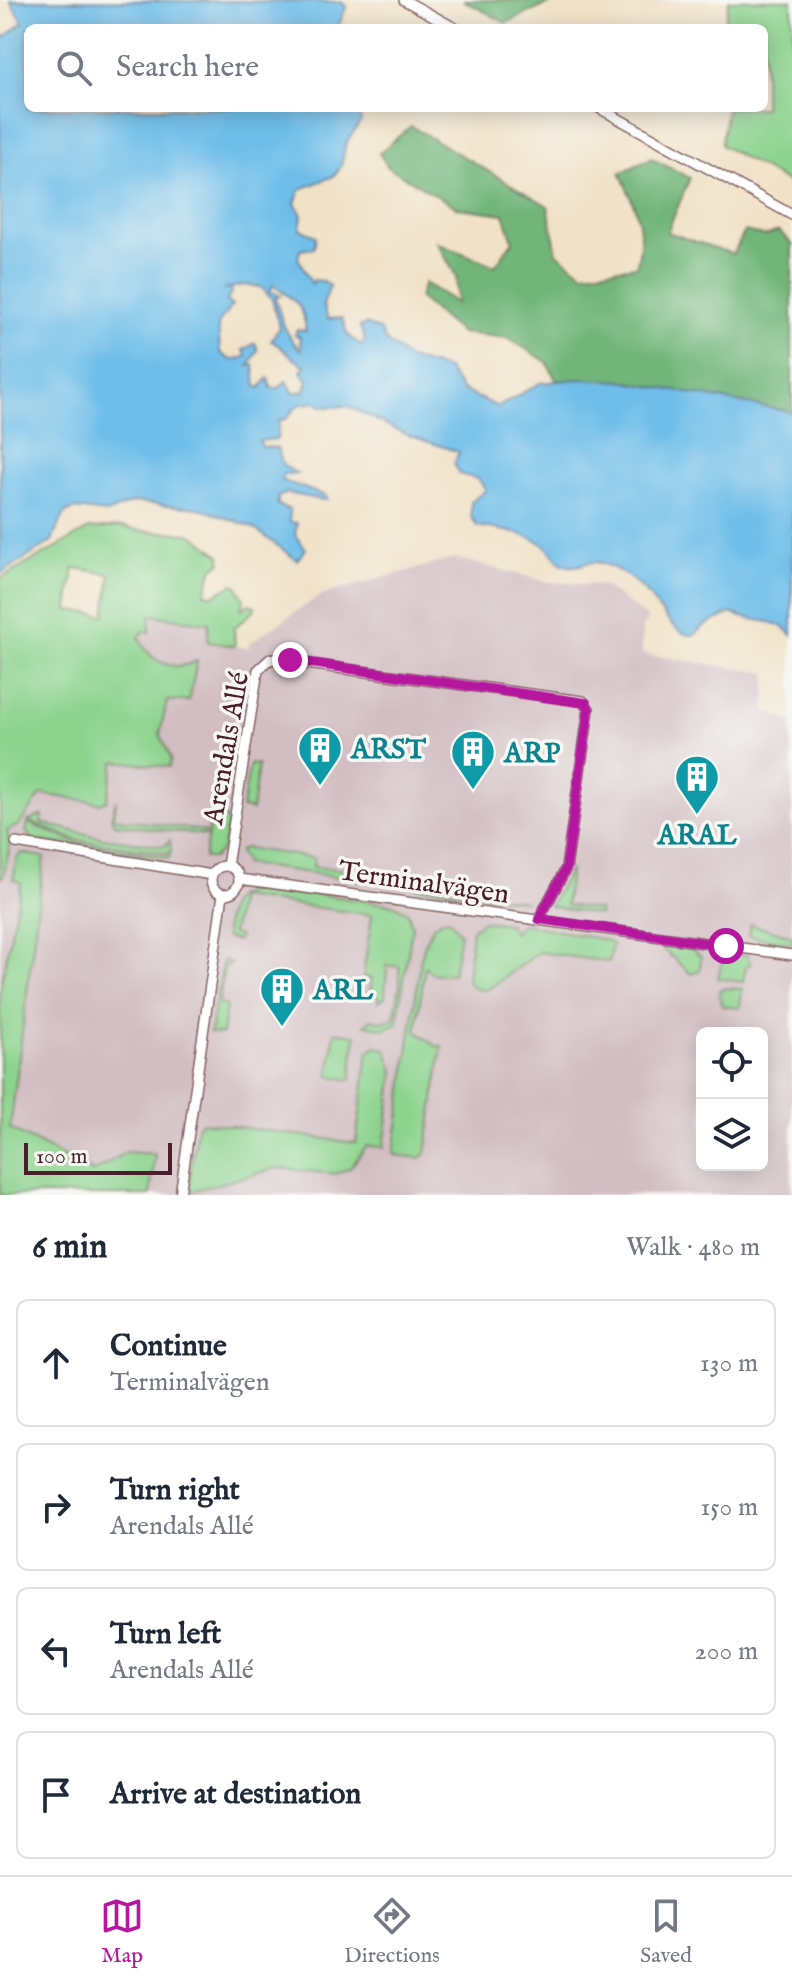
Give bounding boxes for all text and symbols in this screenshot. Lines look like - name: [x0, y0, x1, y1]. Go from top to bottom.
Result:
- search box: [24, 24, 768, 112]
- icon: search: [52, 46, 96, 90]
- text: Search here: [116, 49, 259, 87]
- route end: [272, 642, 308, 678]
- street label: Arendals Allé: [197, 669, 258, 829]
- building icon: ARST: [296, 724, 344, 787]
- building icon: ARP: [449, 728, 497, 791]
- place label: ARST: [350, 733, 426, 768]
- place label: ARP: [503, 737, 561, 772]
- building icon: ARAL: [673, 753, 721, 816]
- place label: ARAL: [657, 819, 738, 854]
- street label: Terminalvägen: [336, 854, 511, 913]
- route start: [708, 928, 744, 964]
- building icon: ARL: [258, 965, 306, 1028]
- place label: ARL: [312, 974, 374, 1009]
- map controls: [696, 1027, 768, 1171]
- button: locate: [696, 1027, 768, 1099]
- button: layers: [696, 1099, 768, 1171]
- scale bar: [24, 1139, 172, 1175]
- text: 100 m: [36, 1143, 88, 1171]
- text: 6 min: [32, 1226, 107, 1269]
- text: Walk · 480 m: [626, 1231, 760, 1264]
- text: Continue: [110, 1328, 227, 1366]
- icon: ahead: [34, 1341, 78, 1385]
- text: 130 m: [700, 1347, 758, 1380]
- text: Terminalvägen: [110, 1366, 270, 1399]
- text: Turn right: [110, 1472, 240, 1510]
- icon: right: [34, 1485, 78, 1529]
- text: 150 m: [700, 1491, 758, 1524]
- text: Arendals Allé: [110, 1510, 254, 1543]
- text: Turn left: [110, 1616, 221, 1654]
- icon: left: [34, 1629, 78, 1673]
- text: 200 m: [694, 1635, 758, 1668]
- text: Arendals Allé: [110, 1654, 254, 1687]
- icon: arrive: [34, 1773, 78, 1817]
- text: Arrive at destination: [110, 1776, 361, 1814]
- tab: Map: [100, 1894, 144, 1970]
- tab: Directions: [344, 1894, 440, 1970]
- tab: Saved: [640, 1894, 692, 1970]

